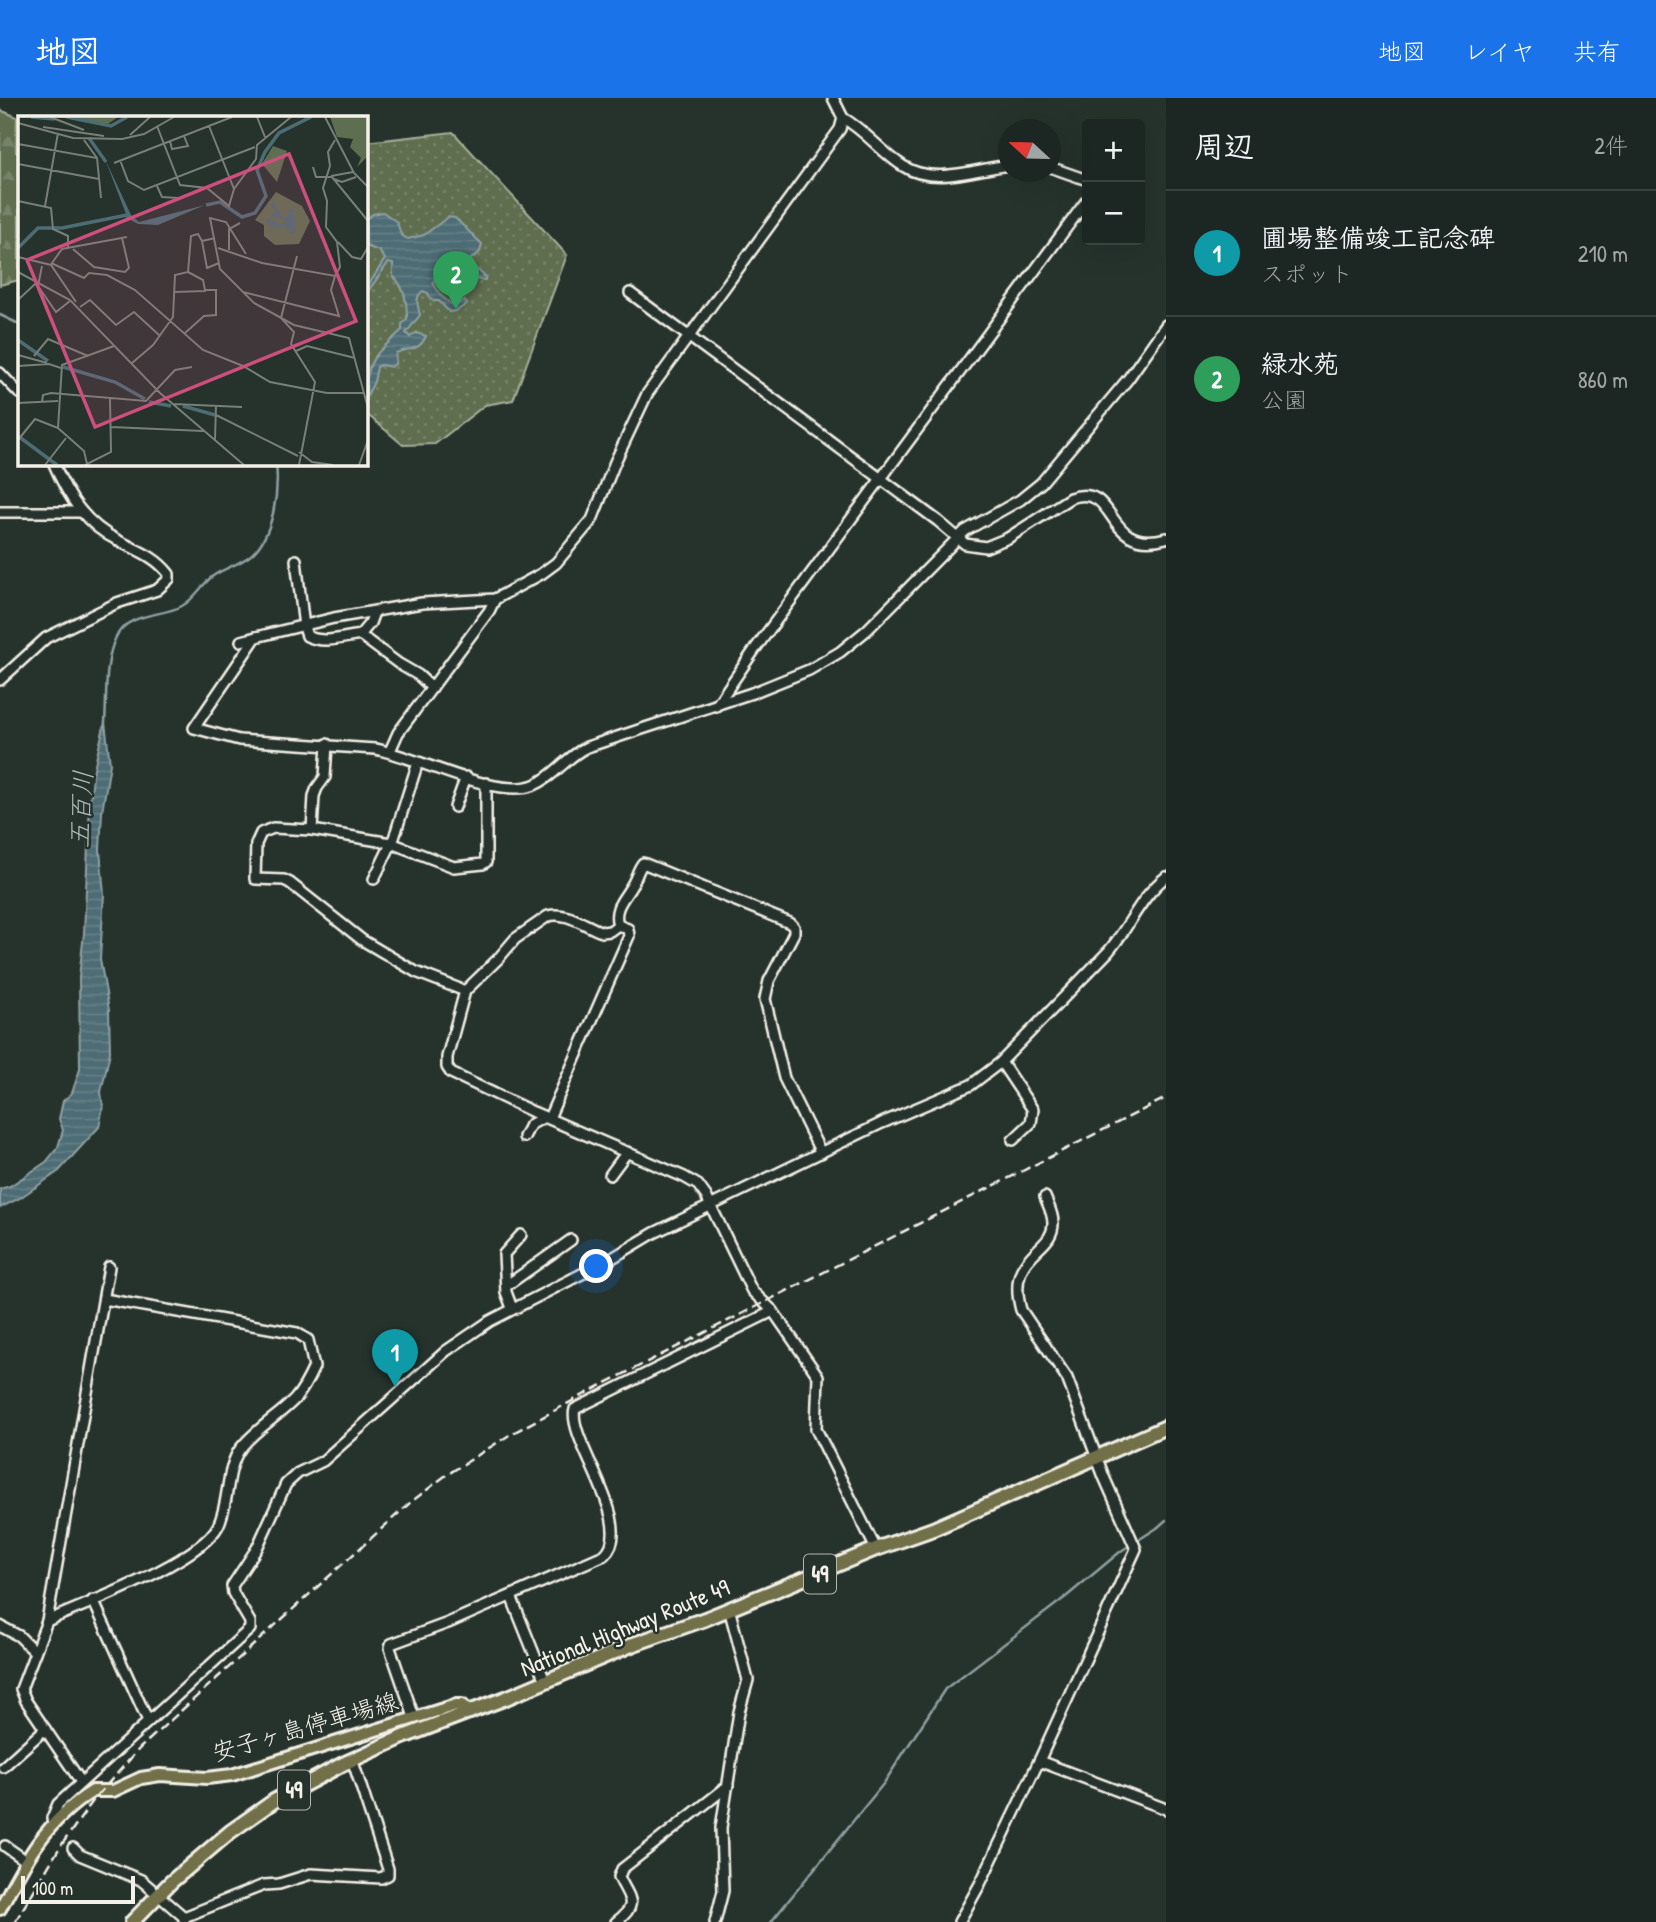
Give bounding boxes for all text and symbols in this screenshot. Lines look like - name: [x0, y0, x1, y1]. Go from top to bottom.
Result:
- text: 地図: [35, 29, 101, 73]
- text: 地図: [1378, 35, 1426, 67]
- text: レイヤ: [1464, 35, 1535, 67]
- text: 共有: [1573, 35, 1621, 67]
- inset map: [18, 116, 368, 466]
- north arrow: [998, 119, 1061, 182]
- map controls: [1082, 119, 1145, 245]
- button: +: [1082, 119, 1145, 182]
- text: 周辺: [1194, 126, 1254, 166]
- text: 2件: [1594, 130, 1628, 161]
- button: −: [1082, 182, 1145, 245]
- text: 圃場整備竣工記念碑: [1261, 220, 1495, 255]
- text: 1: [1213, 238, 1221, 269]
- text: 210 m: [1578, 238, 1628, 269]
- pin: 2: [433, 251, 479, 309]
- text: スポット: [1261, 258, 1353, 289]
- text: 緑水苑: [1261, 346, 1339, 381]
- text: 2: [1212, 364, 1222, 395]
- text: 860 m: [1578, 364, 1628, 395]
- text: 公園: [1261, 384, 1307, 415]
- water label: 五百川: [61, 769, 100, 849]
- your location: [579, 1249, 613, 1283]
- pin: 1: [372, 1329, 418, 1387]
- road number: 49: [804, 1554, 836, 1594]
- street label: National Highway Route 49: [515, 1570, 734, 1684]
- street label: 安子ヶ島停車場線: [208, 1684, 401, 1768]
- road number: 49: [278, 1770, 310, 1810]
- scale bar: [21, 1873, 135, 1905]
- text: 100 m: [32, 1875, 73, 1901]

